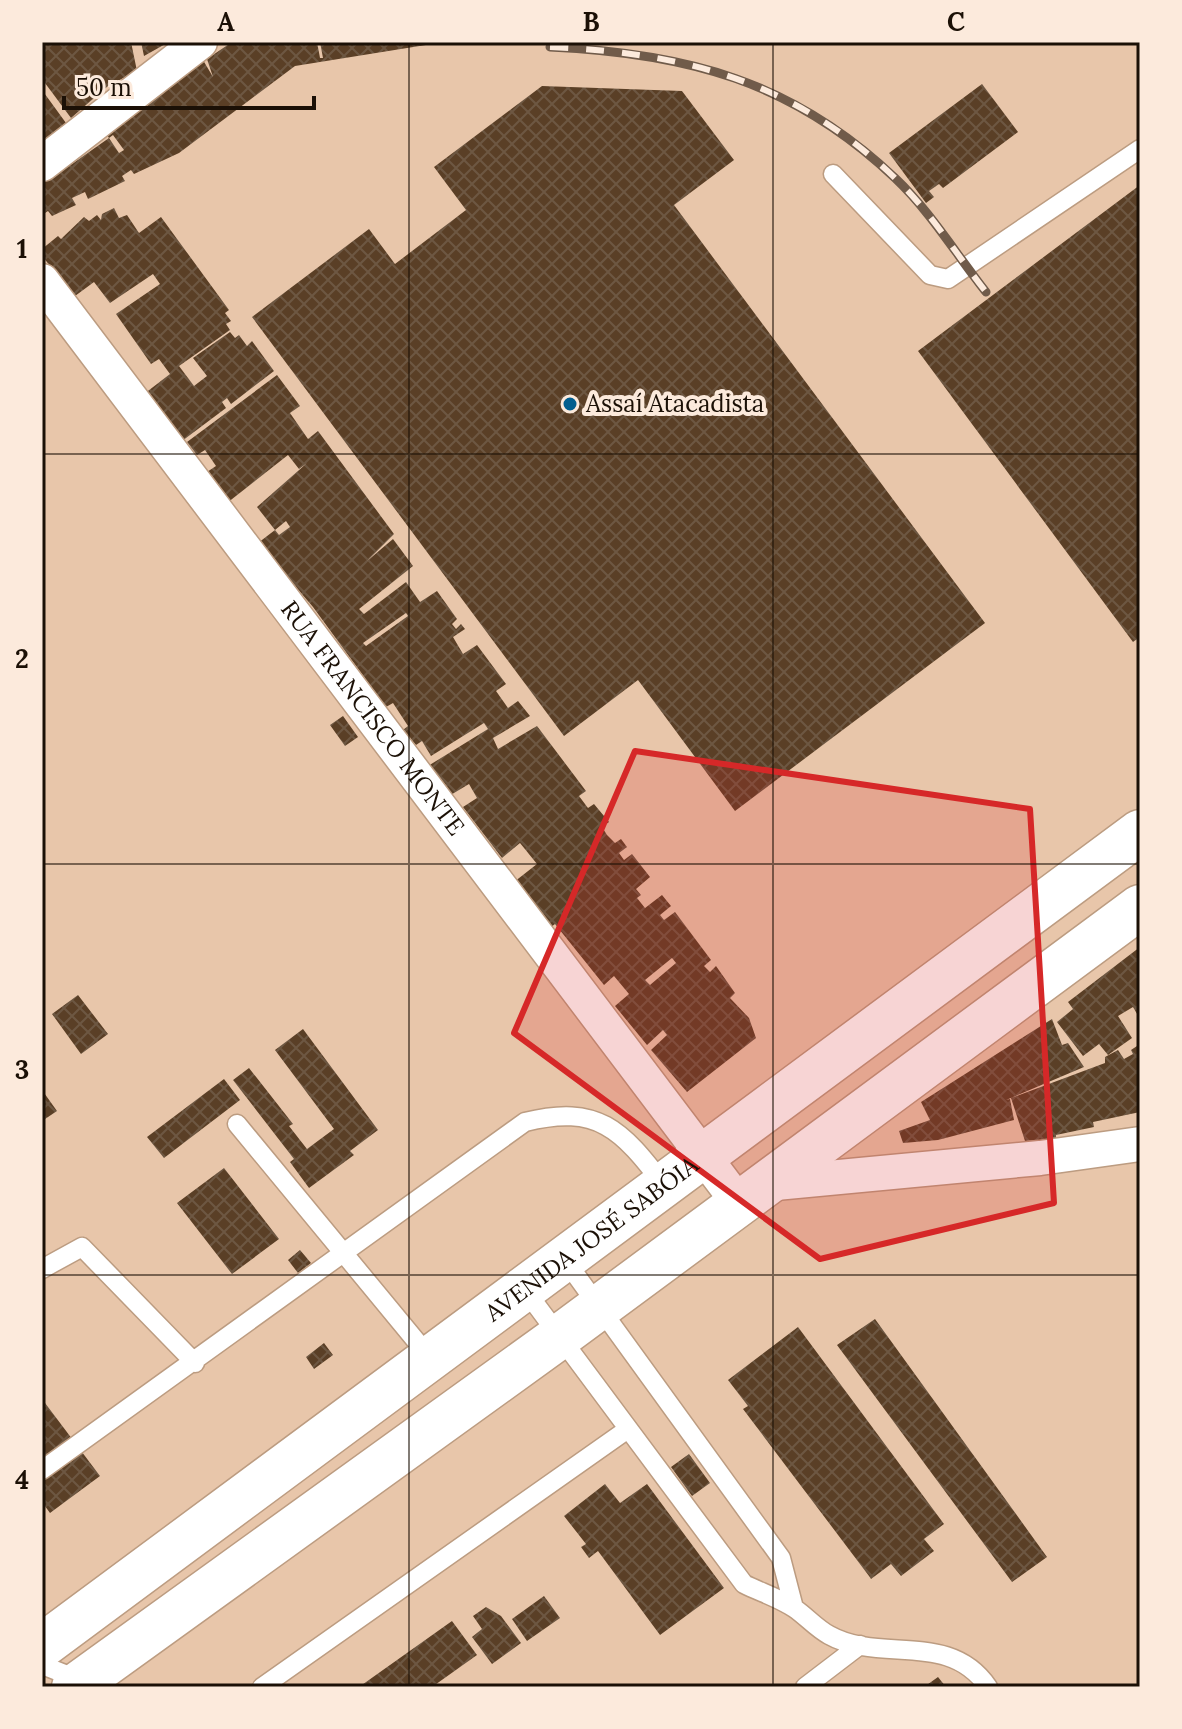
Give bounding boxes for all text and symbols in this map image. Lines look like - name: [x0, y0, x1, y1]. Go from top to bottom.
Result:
- text: A: [217, 5, 235, 38]
- text: B: [582, 5, 600, 38]
- text: C: [947, 5, 965, 38]
- scale bar: [64, 60, 314, 110]
- text: 50 m: [76, 72, 132, 103]
- text: 1: [17, 232, 27, 265]
- place label: Assaí Atacadista: [585, 388, 764, 419]
- marker: Assaí Atacadista: [561, 395, 579, 413]
- street label: RUA FRANCISCO MONTE: [274, 594, 472, 841]
- text: 2: [15, 642, 29, 675]
- text: 3: [15, 1053, 29, 1086]
- street label: AVENIDA JOSÉ SABÓIA: [478, 1149, 705, 1329]
- text: 4: [15, 1463, 29, 1496]

